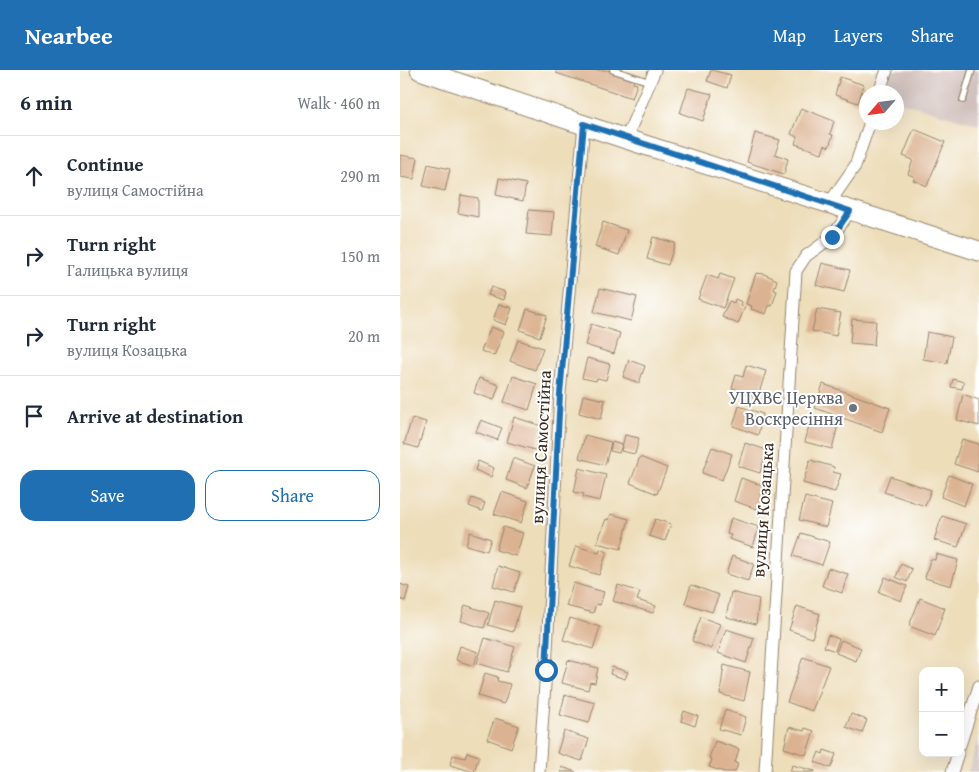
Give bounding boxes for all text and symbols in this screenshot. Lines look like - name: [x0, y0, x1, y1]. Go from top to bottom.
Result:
- text: Nearbee: [25, 18, 113, 53]
- text: Map: [773, 22, 806, 49]
- text: Layers: [834, 22, 883, 49]
- text: Share: [911, 22, 954, 49]
- north arrow: [859, 85, 904, 130]
- text: 6 min: [20, 87, 72, 118]
- text: Walk · 460 m: [297, 91, 380, 115]
- text: Continue: [67, 150, 144, 178]
- icon: ahead: [20, 162, 48, 190]
- text: 290 m: [340, 164, 380, 188]
- text: вулиця Самостійна: [67, 178, 204, 202]
- route end: [821, 226, 844, 249]
- text: Turn right: [67, 230, 156, 258]
- icon: right: [20, 242, 48, 270]
- text: 150 m: [340, 244, 380, 268]
- text: Галицька вулиця: [67, 258, 188, 282]
- text: Turn right: [67, 310, 156, 338]
- icon: right: [20, 322, 48, 350]
- text: 20 m: [348, 324, 380, 348]
- text: вулиця Козацька: [67, 338, 187, 362]
- street label: вулиця Самостійна: [523, 369, 558, 524]
- place label: УЦХВЄ Церква Воскресіння: [729, 384, 843, 432]
- icon: arrive: [20, 402, 48, 430]
- text: Arrive at destination: [67, 402, 243, 430]
- marker: УЦХВЄ Церква Воскресіння: [847, 402, 859, 414]
- street label: вулиця Козацька: [744, 441, 781, 578]
- button: Save: [20, 470, 195, 521]
- button: Share: [205, 470, 380, 521]
- route start: [535, 659, 558, 682]
- map controls: [919, 667, 964, 757]
- button: +: [919, 667, 964, 712]
- button: −: [919, 712, 964, 757]

